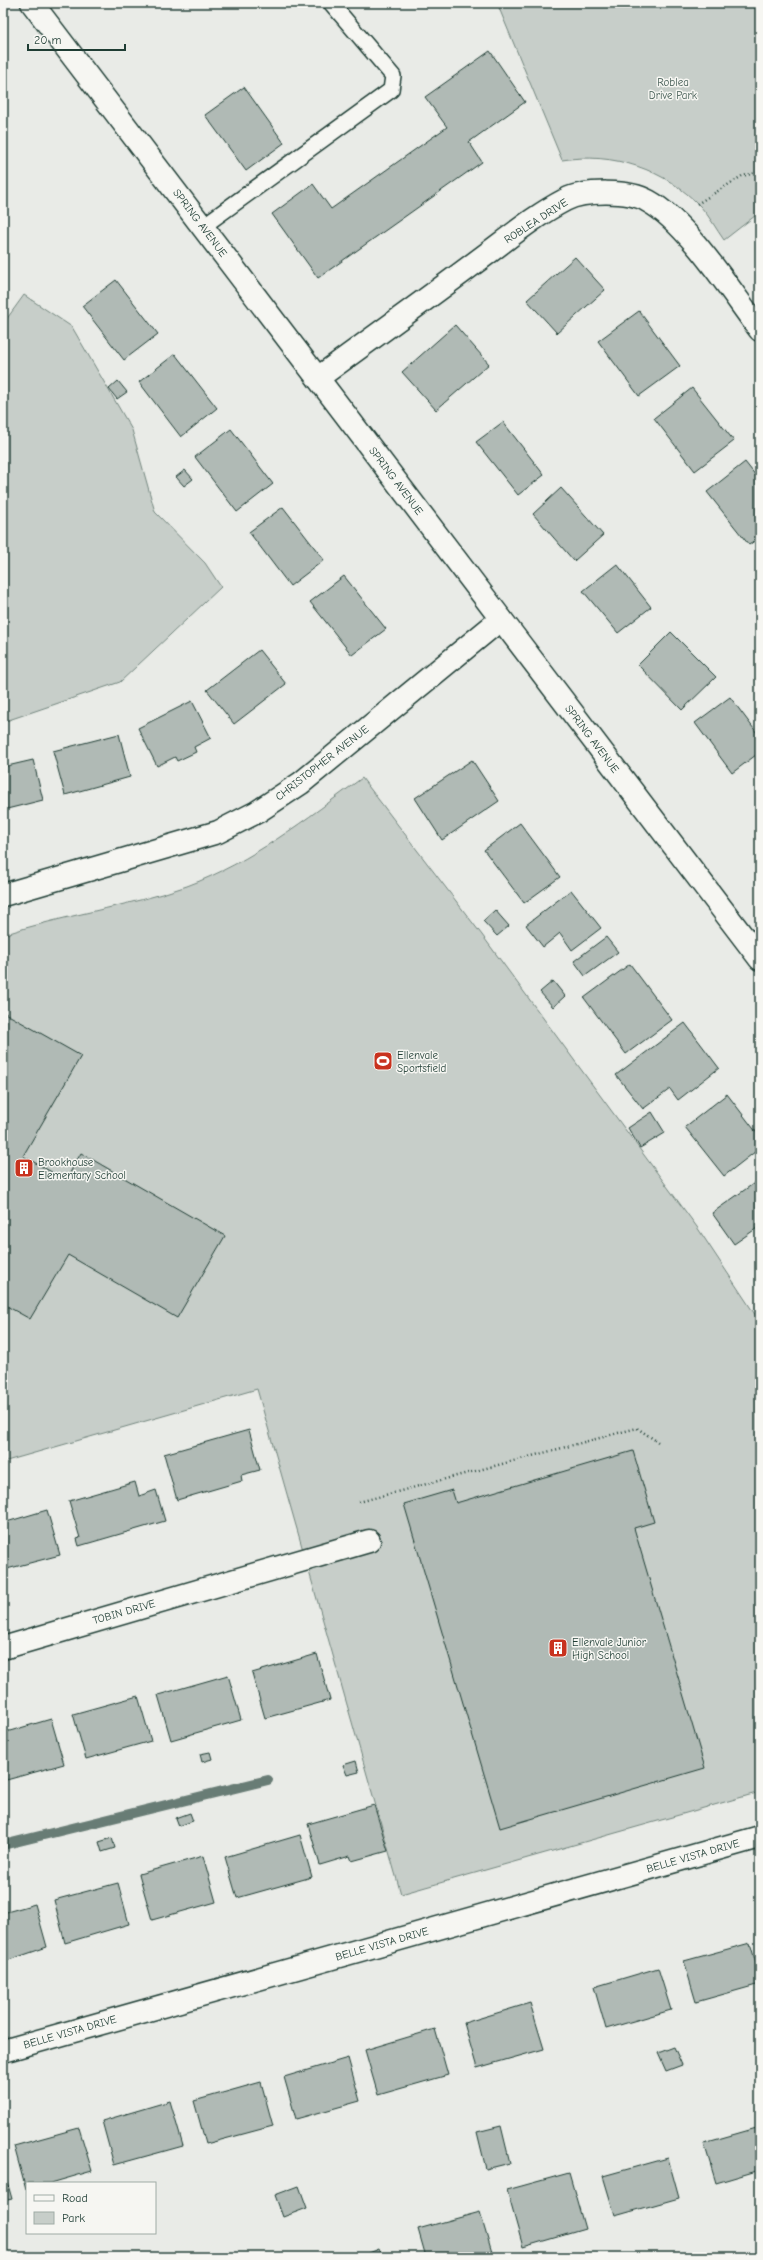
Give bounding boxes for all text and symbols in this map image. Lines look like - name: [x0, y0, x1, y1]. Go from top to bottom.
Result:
- scale bar: [28, 26, 125, 52]
- text: 20 m: [34, 33, 62, 47]
- park label: Roblea Drive Park: [649, 76, 698, 102]
- street label: SPRING AVENUE: [170, 186, 230, 260]
- street label: ROBLEA DRIVE: [502, 195, 570, 246]
- street label: SPRING AVENUE: [366, 444, 426, 518]
- street label: SPRING AVENUE: [562, 702, 622, 776]
- street label: CHRISTOPHER AVENUE: [273, 722, 371, 803]
- place label: Ellenvale Sportsfield: [397, 1049, 446, 1075]
- sports icon: Ellenvale Sportsfield: [372, 1050, 394, 1072]
- place label: Brookhouse Elementary School: [38, 1156, 126, 1182]
- building icon: Brookhouse Elementary School: [13, 1157, 35, 1179]
- street label: TOBIN DRIVE: [91, 1597, 157, 1627]
- place label: Ellenvale Junior High School: [572, 1636, 647, 1662]
- building icon: Ellenvale Junior High School: [547, 1637, 569, 1659]
- street label: BELLE VISTA DRIVE: [645, 1836, 741, 1876]
- street label: BELLE VISTA DRIVE: [334, 1924, 430, 1964]
- street label: BELLE VISTA DRIVE: [22, 2012, 118, 2052]
- legend: [26, 2182, 156, 2234]
- text: Road: [62, 2191, 88, 2205]
- text: Park: [62, 2211, 85, 2225]

